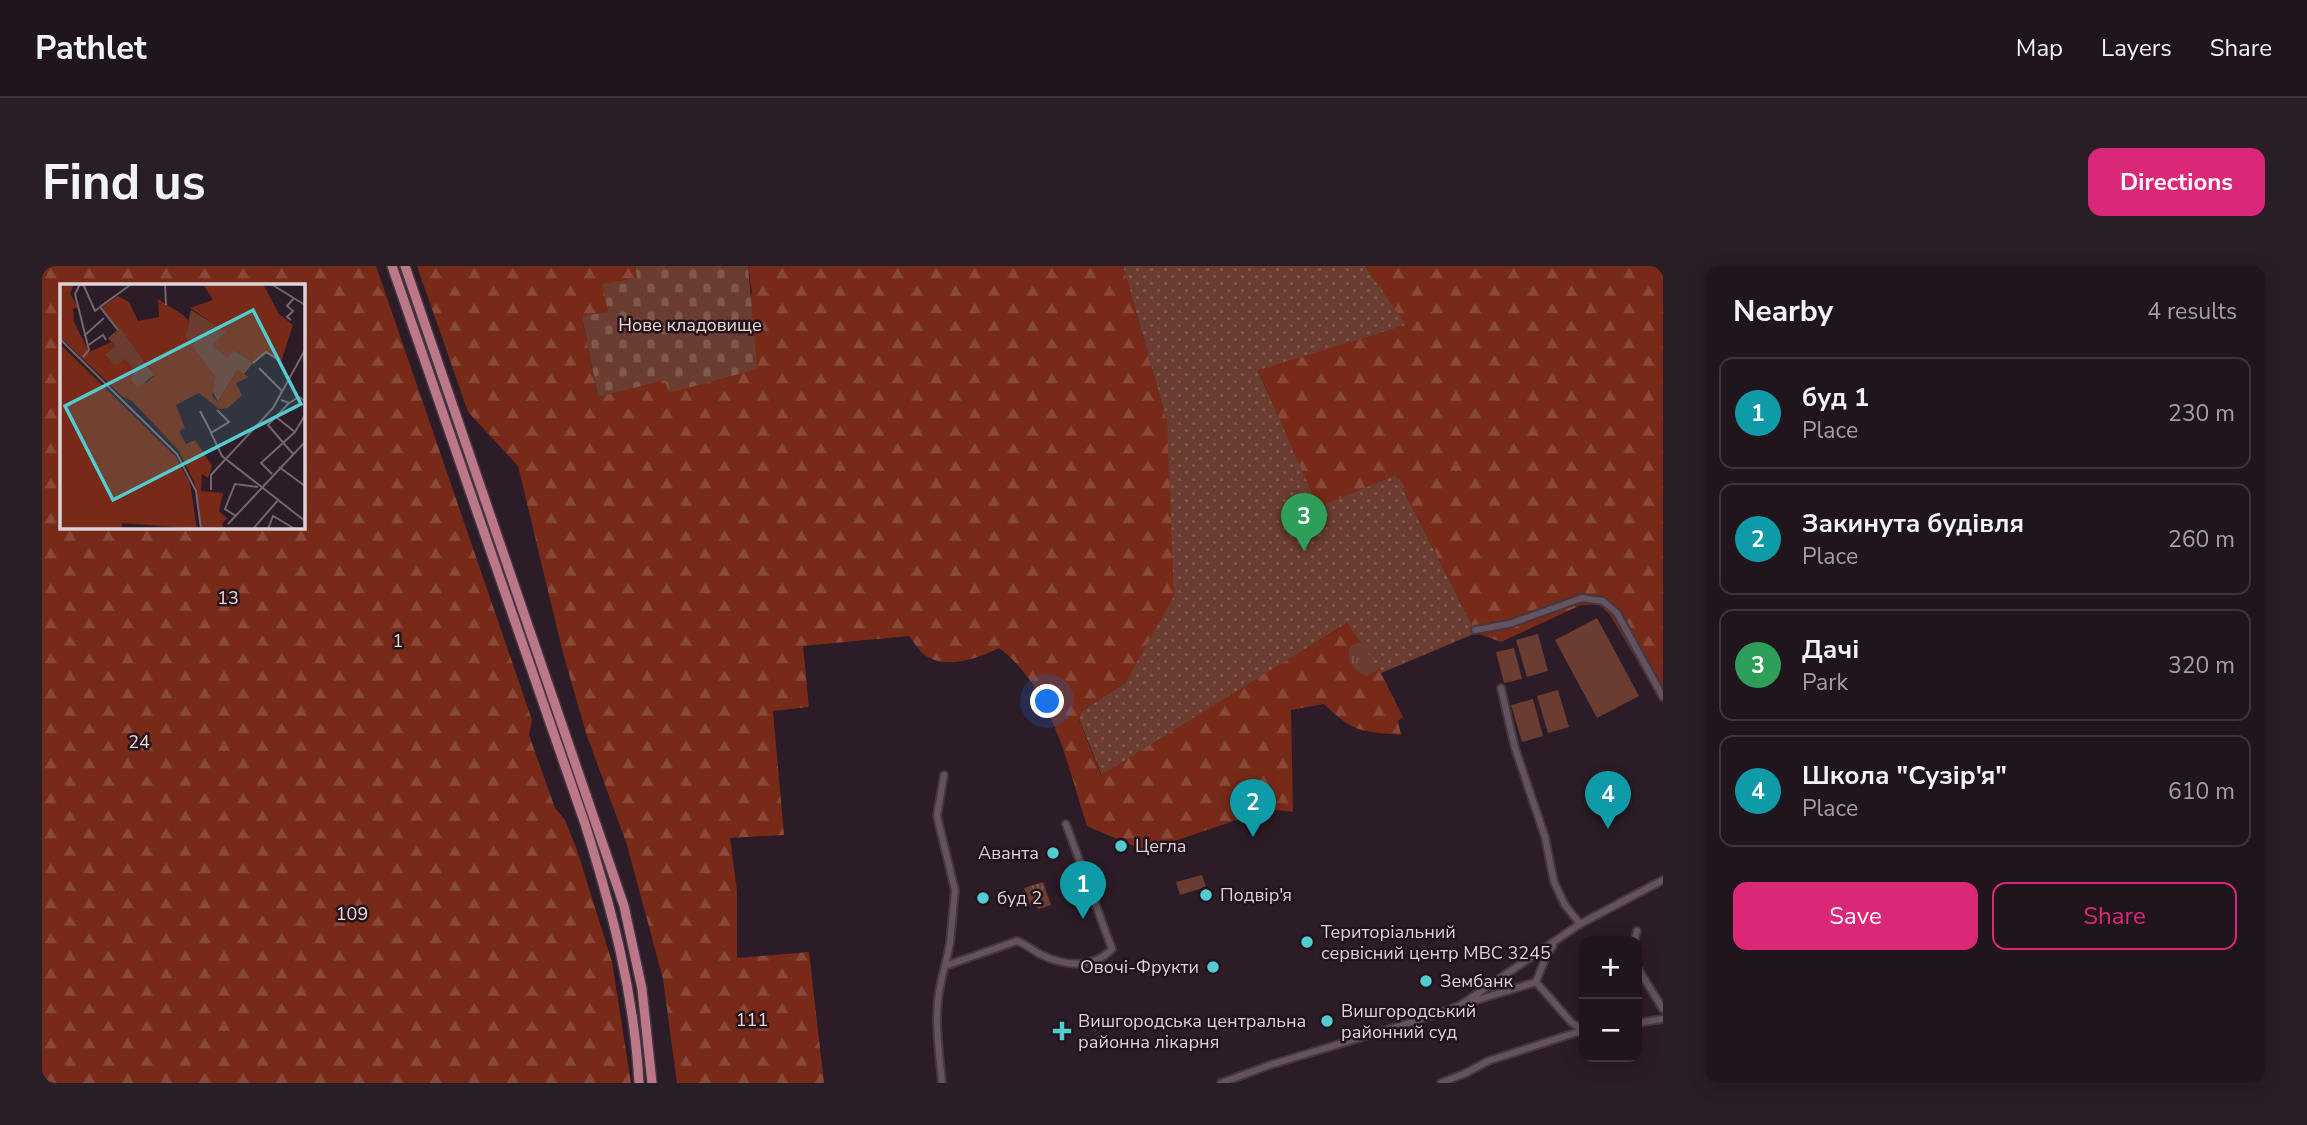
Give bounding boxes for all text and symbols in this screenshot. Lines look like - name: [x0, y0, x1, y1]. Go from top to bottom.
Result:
- text: Pathlet: [35, 26, 147, 71]
- text: Map: [2016, 32, 2063, 64]
- text: Layers: [2101, 32, 2172, 64]
- text: Share: [2210, 32, 2272, 64]
- button: Directions: [2088, 148, 2265, 216]
- text: Find us: [42, 149, 206, 216]
- inset map: [60, 284, 304, 528]
- text: Nearby: [1733, 291, 1833, 332]
- text: 4 results: [2147, 296, 2237, 327]
- park label: Нове кладовище: [618, 313, 762, 337]
- text: буд 1: [1802, 380, 1869, 415]
- text: 1: [1751, 398, 1765, 429]
- text: 230 m: [2168, 398, 2235, 429]
- text: Place: [1802, 415, 1858, 446]
- pin: 3: [1281, 493, 1327, 551]
- text: Закинута будівля: [1802, 506, 2024, 541]
- text: 2: [1751, 524, 1765, 555]
- text: 260 m: [2168, 524, 2235, 555]
- text: Place: [1802, 541, 1858, 572]
- park label: 13: [217, 586, 239, 610]
- park label: 1: [393, 629, 403, 653]
- text: Дачі: [1802, 632, 1859, 667]
- text: 3: [1751, 650, 1765, 681]
- text: 320 m: [2168, 650, 2235, 681]
- text: Park: [1802, 667, 1848, 698]
- your location: [1030, 684, 1064, 718]
- park label: 24: [128, 730, 150, 754]
- text: Школа "Сузір'я": [1802, 758, 2007, 793]
- pin: 4: [1585, 771, 1631, 829]
- text: 4: [1751, 776, 1765, 807]
- text: 610 m: [2168, 776, 2235, 807]
- pin: 2: [1230, 779, 1276, 837]
- text: Place: [1802, 793, 1858, 824]
- place label: Цегла: [1135, 834, 1187, 858]
- marker: Цегла: [1113, 838, 1129, 854]
- place label: Аванта: [978, 841, 1039, 865]
- marker: Аванта: [1045, 845, 1061, 861]
- pin: 1: [1060, 861, 1106, 919]
- button: Save: [1733, 882, 1978, 950]
- button: Share: [1992, 882, 2237, 950]
- place label: Подвір'я: [1220, 883, 1292, 907]
- place label: буд 2: [997, 886, 1042, 910]
- marker: Подвір'я: [1198, 887, 1214, 903]
- marker: буд 2: [975, 890, 991, 906]
- park label: 109: [336, 902, 368, 926]
- place label: Територіальний сервісний центр МВС 3245: [1321, 920, 1551, 965]
- marker: Територіальний сервісний центр МВС 3245: [1299, 934, 1315, 950]
- map controls: [1579, 936, 1642, 1062]
- button: +: [1579, 936, 1642, 999]
- place label: Овочі-Фрукти: [1080, 955, 1199, 979]
- marker: Овочі-Фрукти: [1205, 959, 1221, 975]
- place label: Зембанк: [1440, 969, 1514, 993]
- marker: Зембанк: [1418, 973, 1434, 989]
- place label: Вишгородський районний суд: [1341, 999, 1476, 1044]
- button: −: [1579, 999, 1642, 1062]
- park label: 111: [736, 1008, 768, 1032]
- place label: Вишгородська центральна районна лікарня: [1078, 1009, 1306, 1054]
- marker: Вишгородський районний суд: [1319, 1013, 1335, 1029]
- marker: Вишгородська центральна районна лікарня: [1052, 1021, 1072, 1041]

